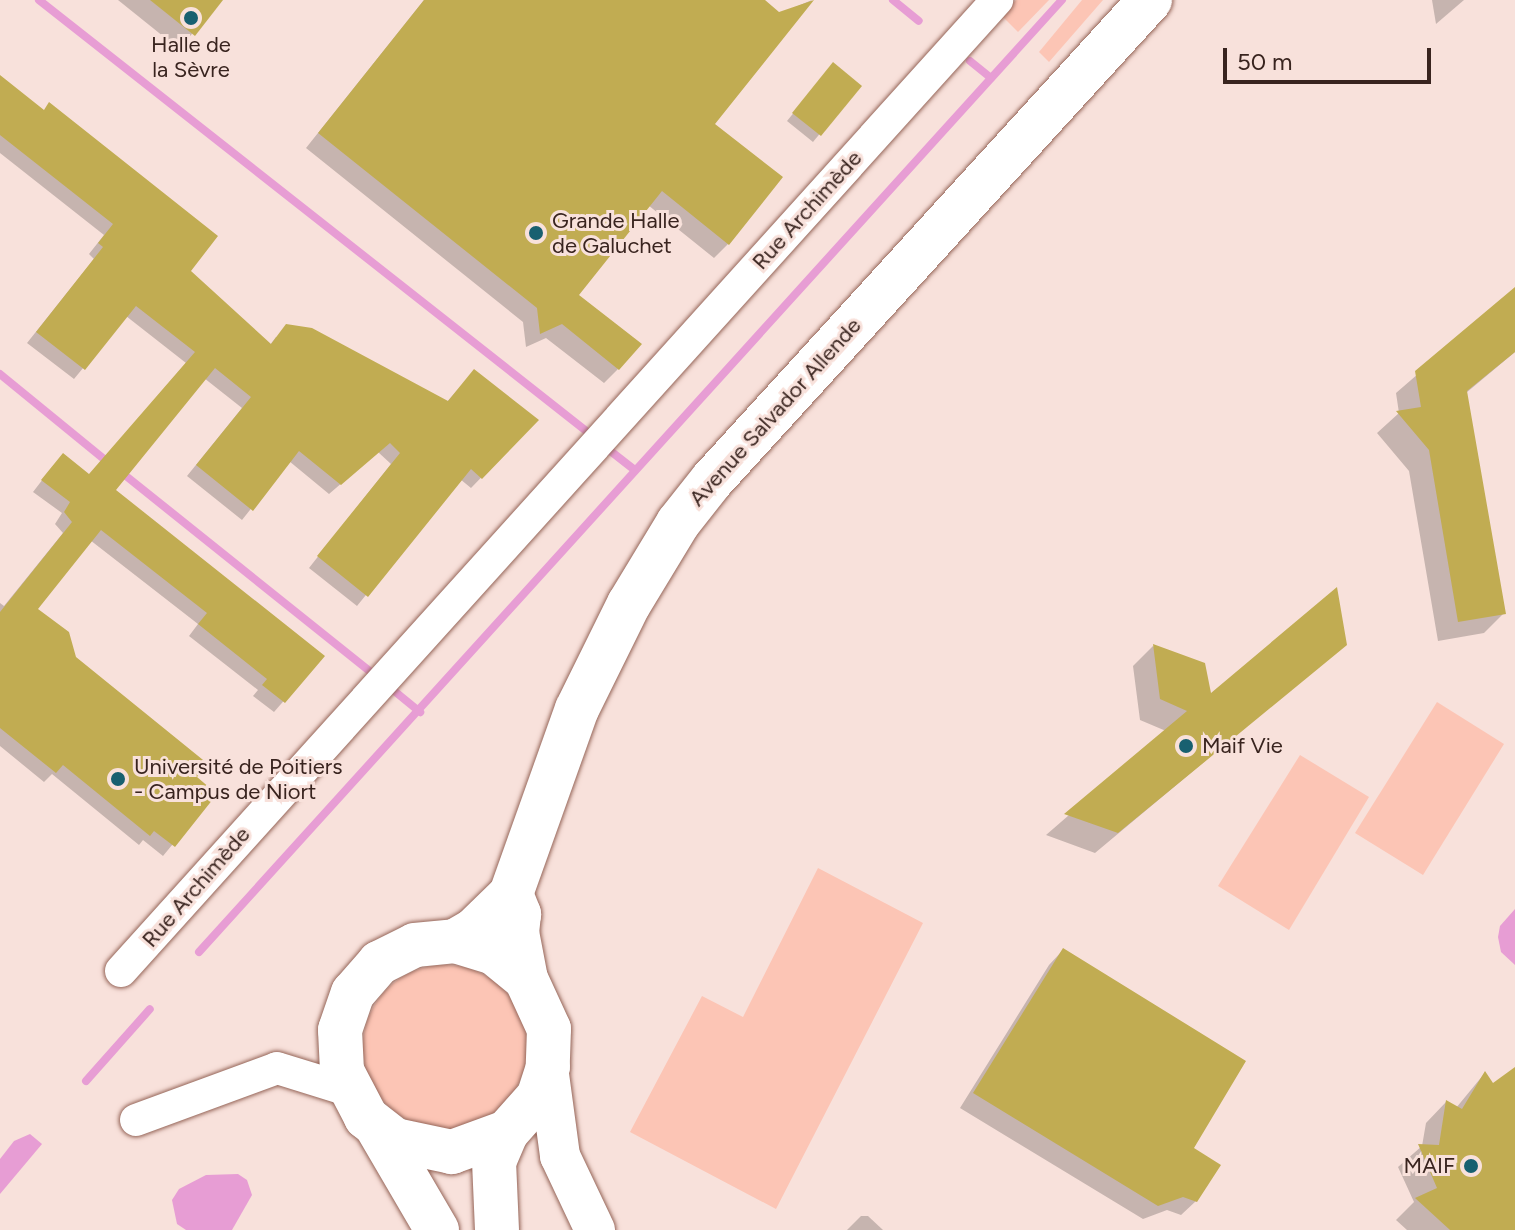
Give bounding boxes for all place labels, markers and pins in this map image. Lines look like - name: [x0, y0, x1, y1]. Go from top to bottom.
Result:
- marker: Halle de la Sèvre: [182, 9, 200, 27]
- place label: Halle de la Sèvre: [151, 31, 231, 82]
- place label: Grande Halle de Galuchet: [552, 207, 679, 258]
- marker: Grande Halle de Galuchet: [527, 224, 545, 242]
- place label: Maif Vie: [1202, 733, 1283, 759]
- marker: Maif Vie: [1177, 737, 1195, 755]
- place label: Université de Poitiers - Campus de Niort: [134, 753, 342, 804]
- marker: Université de Poitiers - Campus de Niort: [109, 770, 127, 788]
- place label: MAIF: [1404, 1153, 1455, 1179]
- marker: MAIF: [1462, 1157, 1480, 1175]

